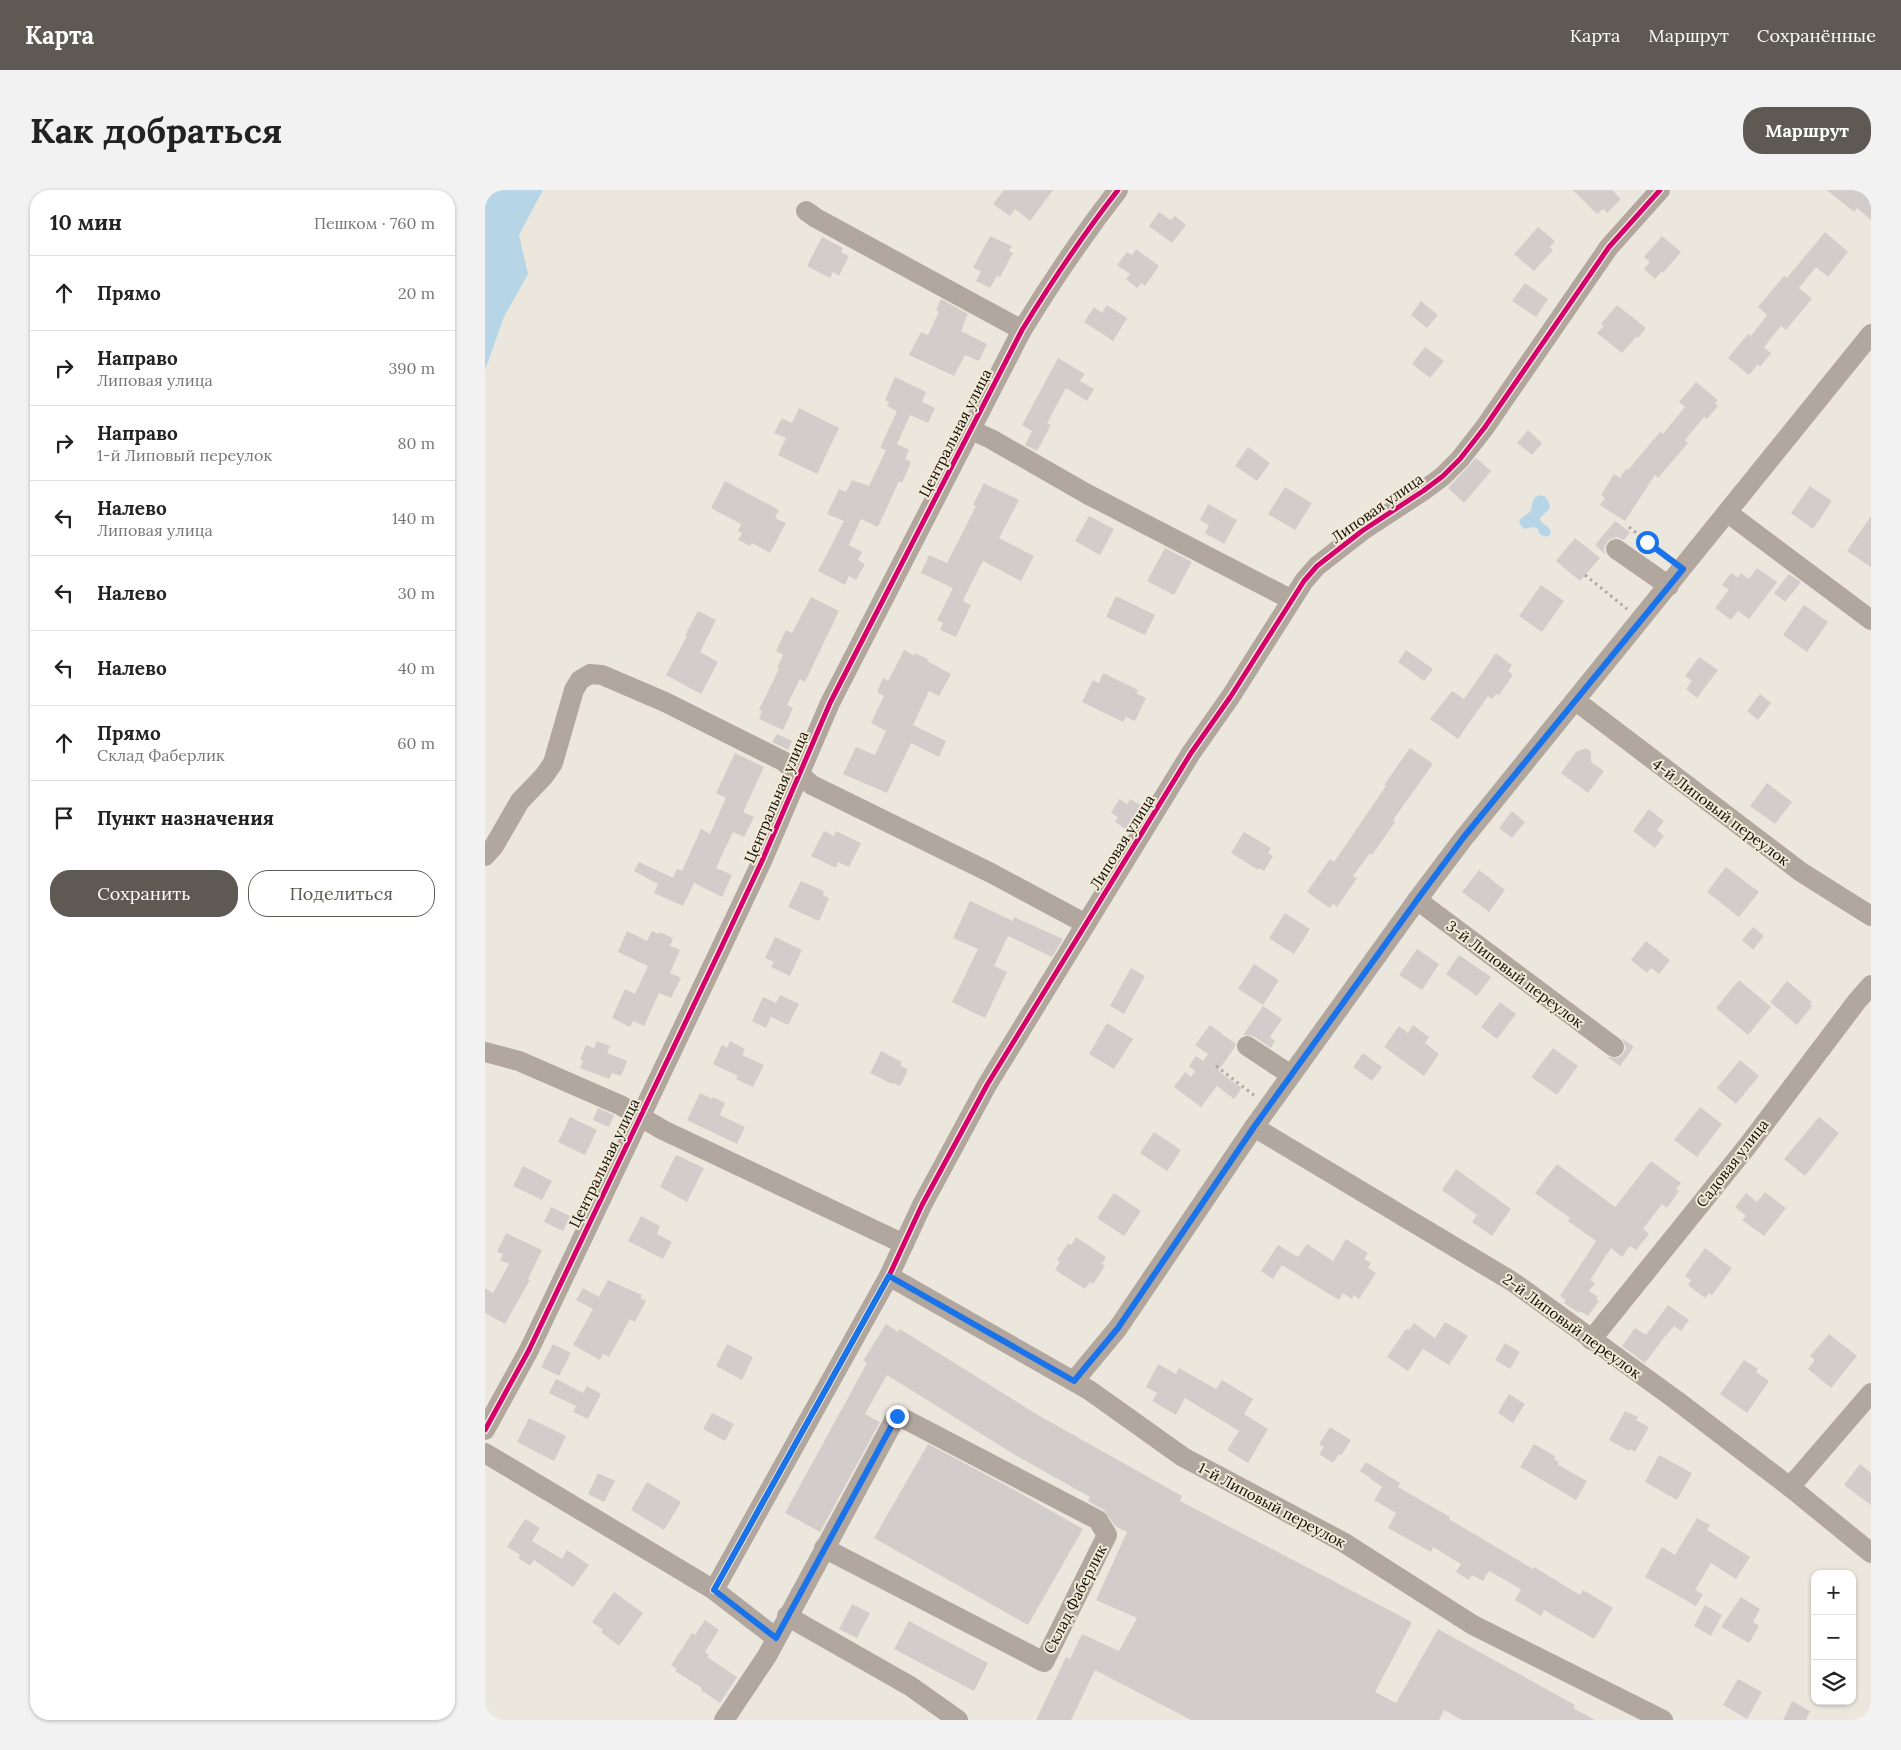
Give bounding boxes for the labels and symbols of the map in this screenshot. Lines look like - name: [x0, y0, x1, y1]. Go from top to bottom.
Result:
- street label: Центральная улица: [914, 365, 996, 500]
- street label: Липовая улица: [1327, 469, 1427, 547]
- route start: [1636, 531, 1659, 554]
- street label: Центральная улица: [740, 728, 813, 866]
- street label: 4-й Липовый переулок: [1649, 754, 1793, 870]
- street label: Липовая улица: [1085, 791, 1159, 893]
- street label: 3-й Липовый переулок: [1443, 916, 1587, 1032]
- street label: Центральная улица: [564, 1095, 644, 1231]
- street label: Садовая улица: [1692, 1115, 1772, 1211]
- street label: 2-й Липовый переулок: [1499, 1269, 1645, 1383]
- route end: [886, 1405, 909, 1428]
- street label: 1-й Липовый переулок: [1195, 1458, 1349, 1552]
- street label: Склад Фаберлик: [1039, 1541, 1111, 1657]

